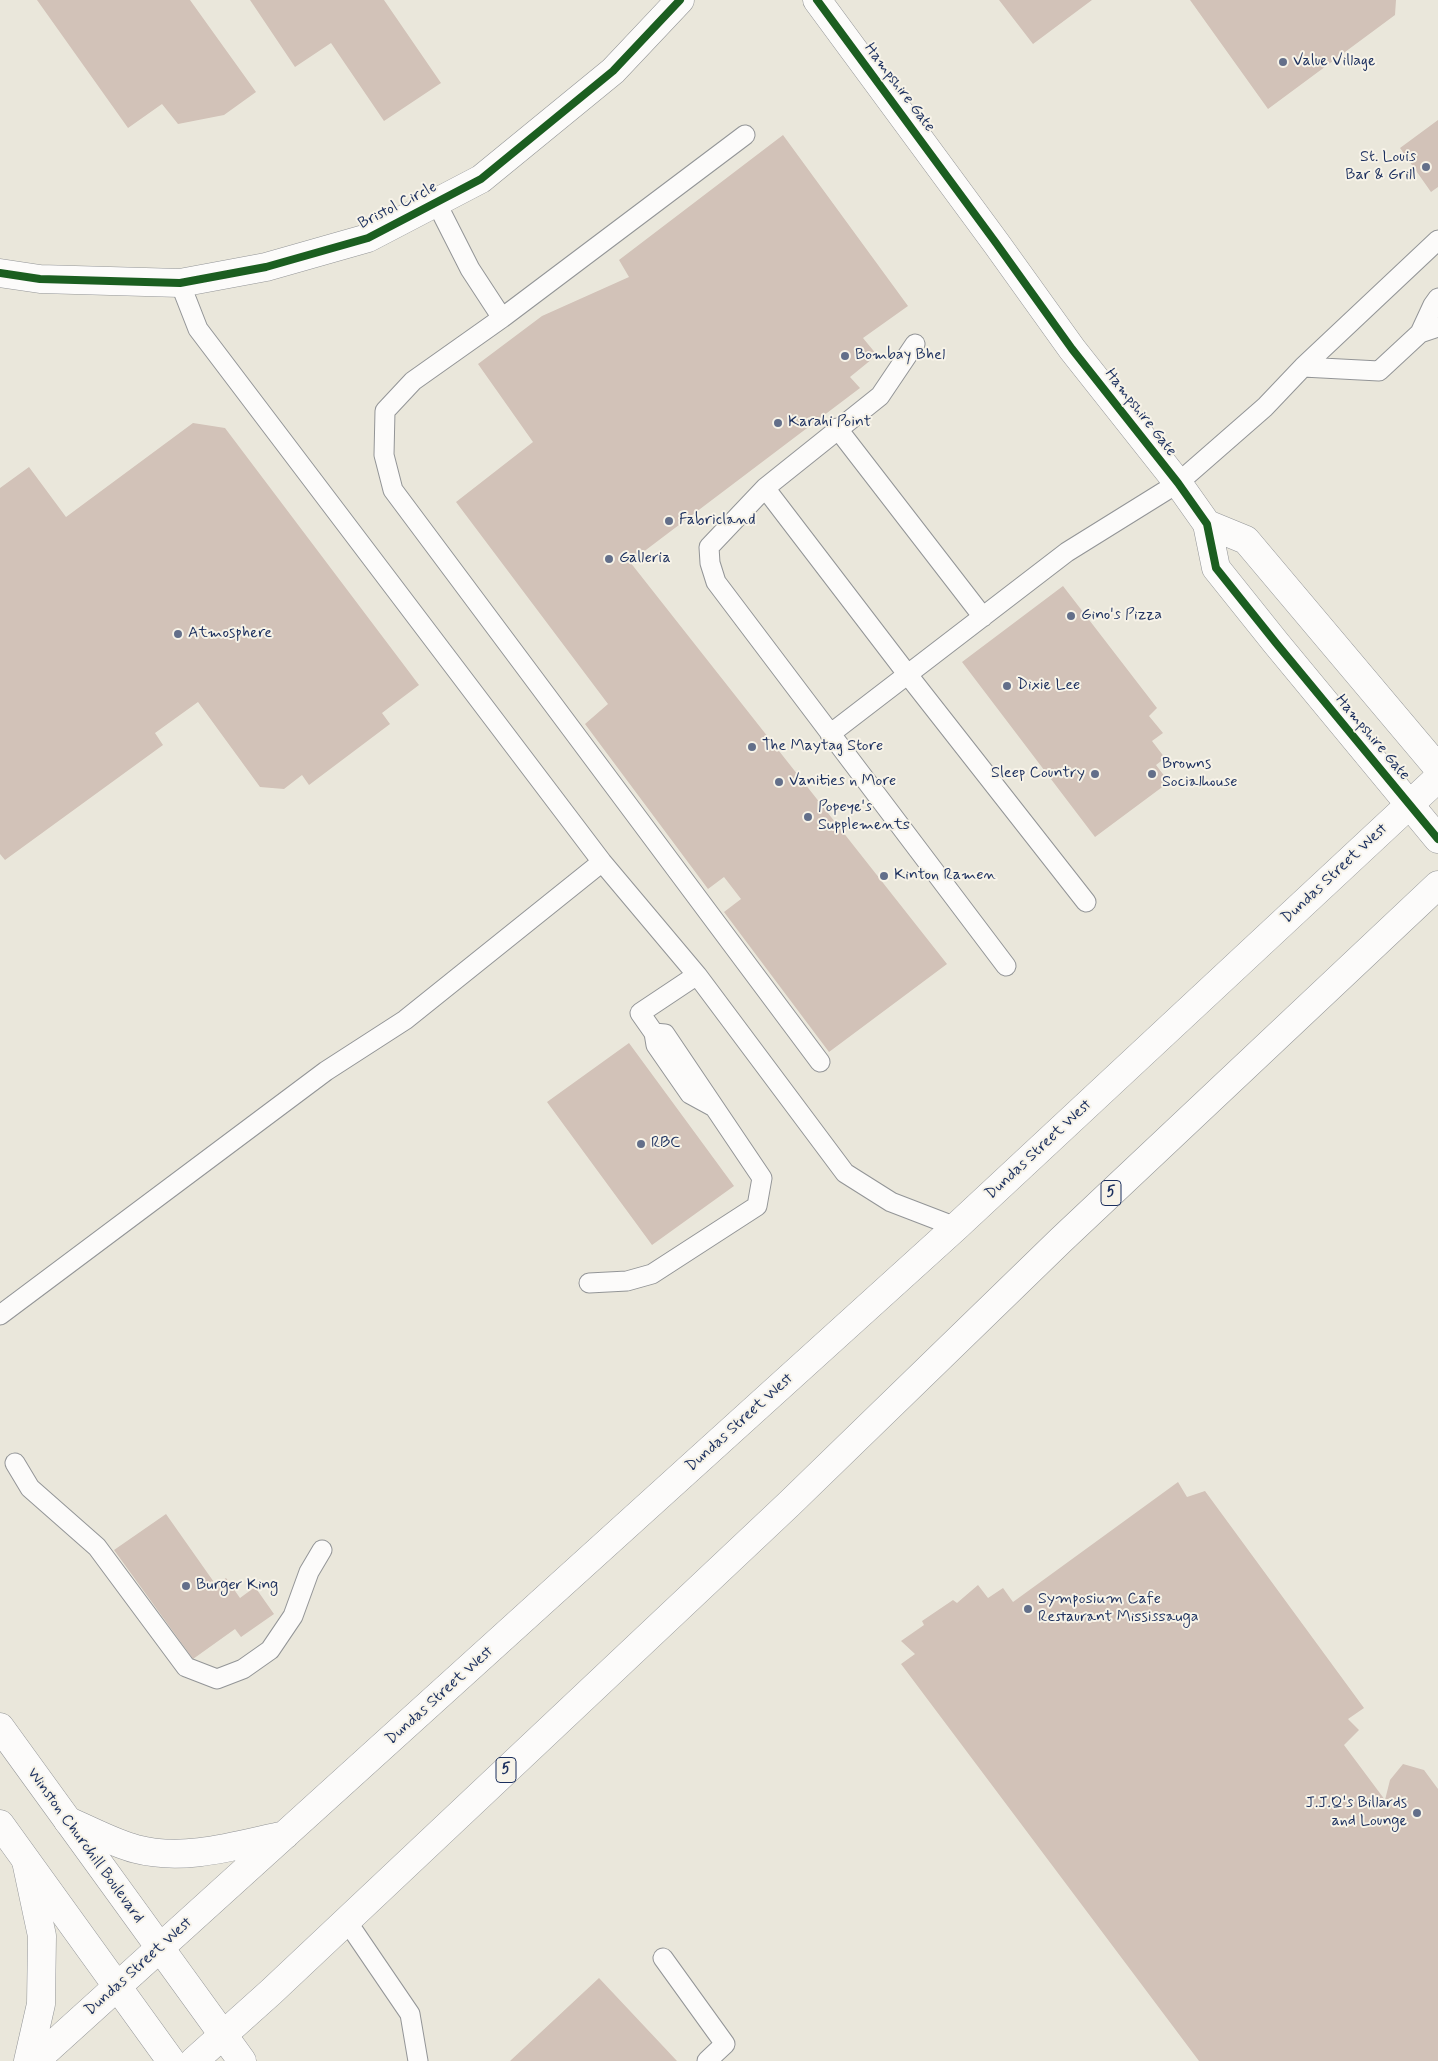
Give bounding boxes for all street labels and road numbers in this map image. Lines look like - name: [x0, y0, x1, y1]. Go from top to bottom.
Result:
- street label: Hampshire Gate: [859, 40, 939, 136]
- street label: Bristol Circle: [355, 178, 441, 234]
- street label: Hampshire Gate: [1100, 365, 1180, 461]
- street label: Hampshire Gate: [1331, 691, 1413, 785]
- street label: Dundas Street West: [1278, 820, 1392, 928]
- street label: Dundas Street West: [982, 1096, 1096, 1204]
- road number: 5: [1101, 1180, 1121, 1206]
- street label: Dundas Street West: [682, 1370, 798, 1476]
- street label: Dundas Street West: [382, 1643, 498, 1749]
- road number: 5: [496, 1758, 516, 1782]
- street label: Winston Churchill Boulevard: [22, 1765, 148, 1927]
- street label: Dundas Street West: [81, 1914, 197, 2020]

